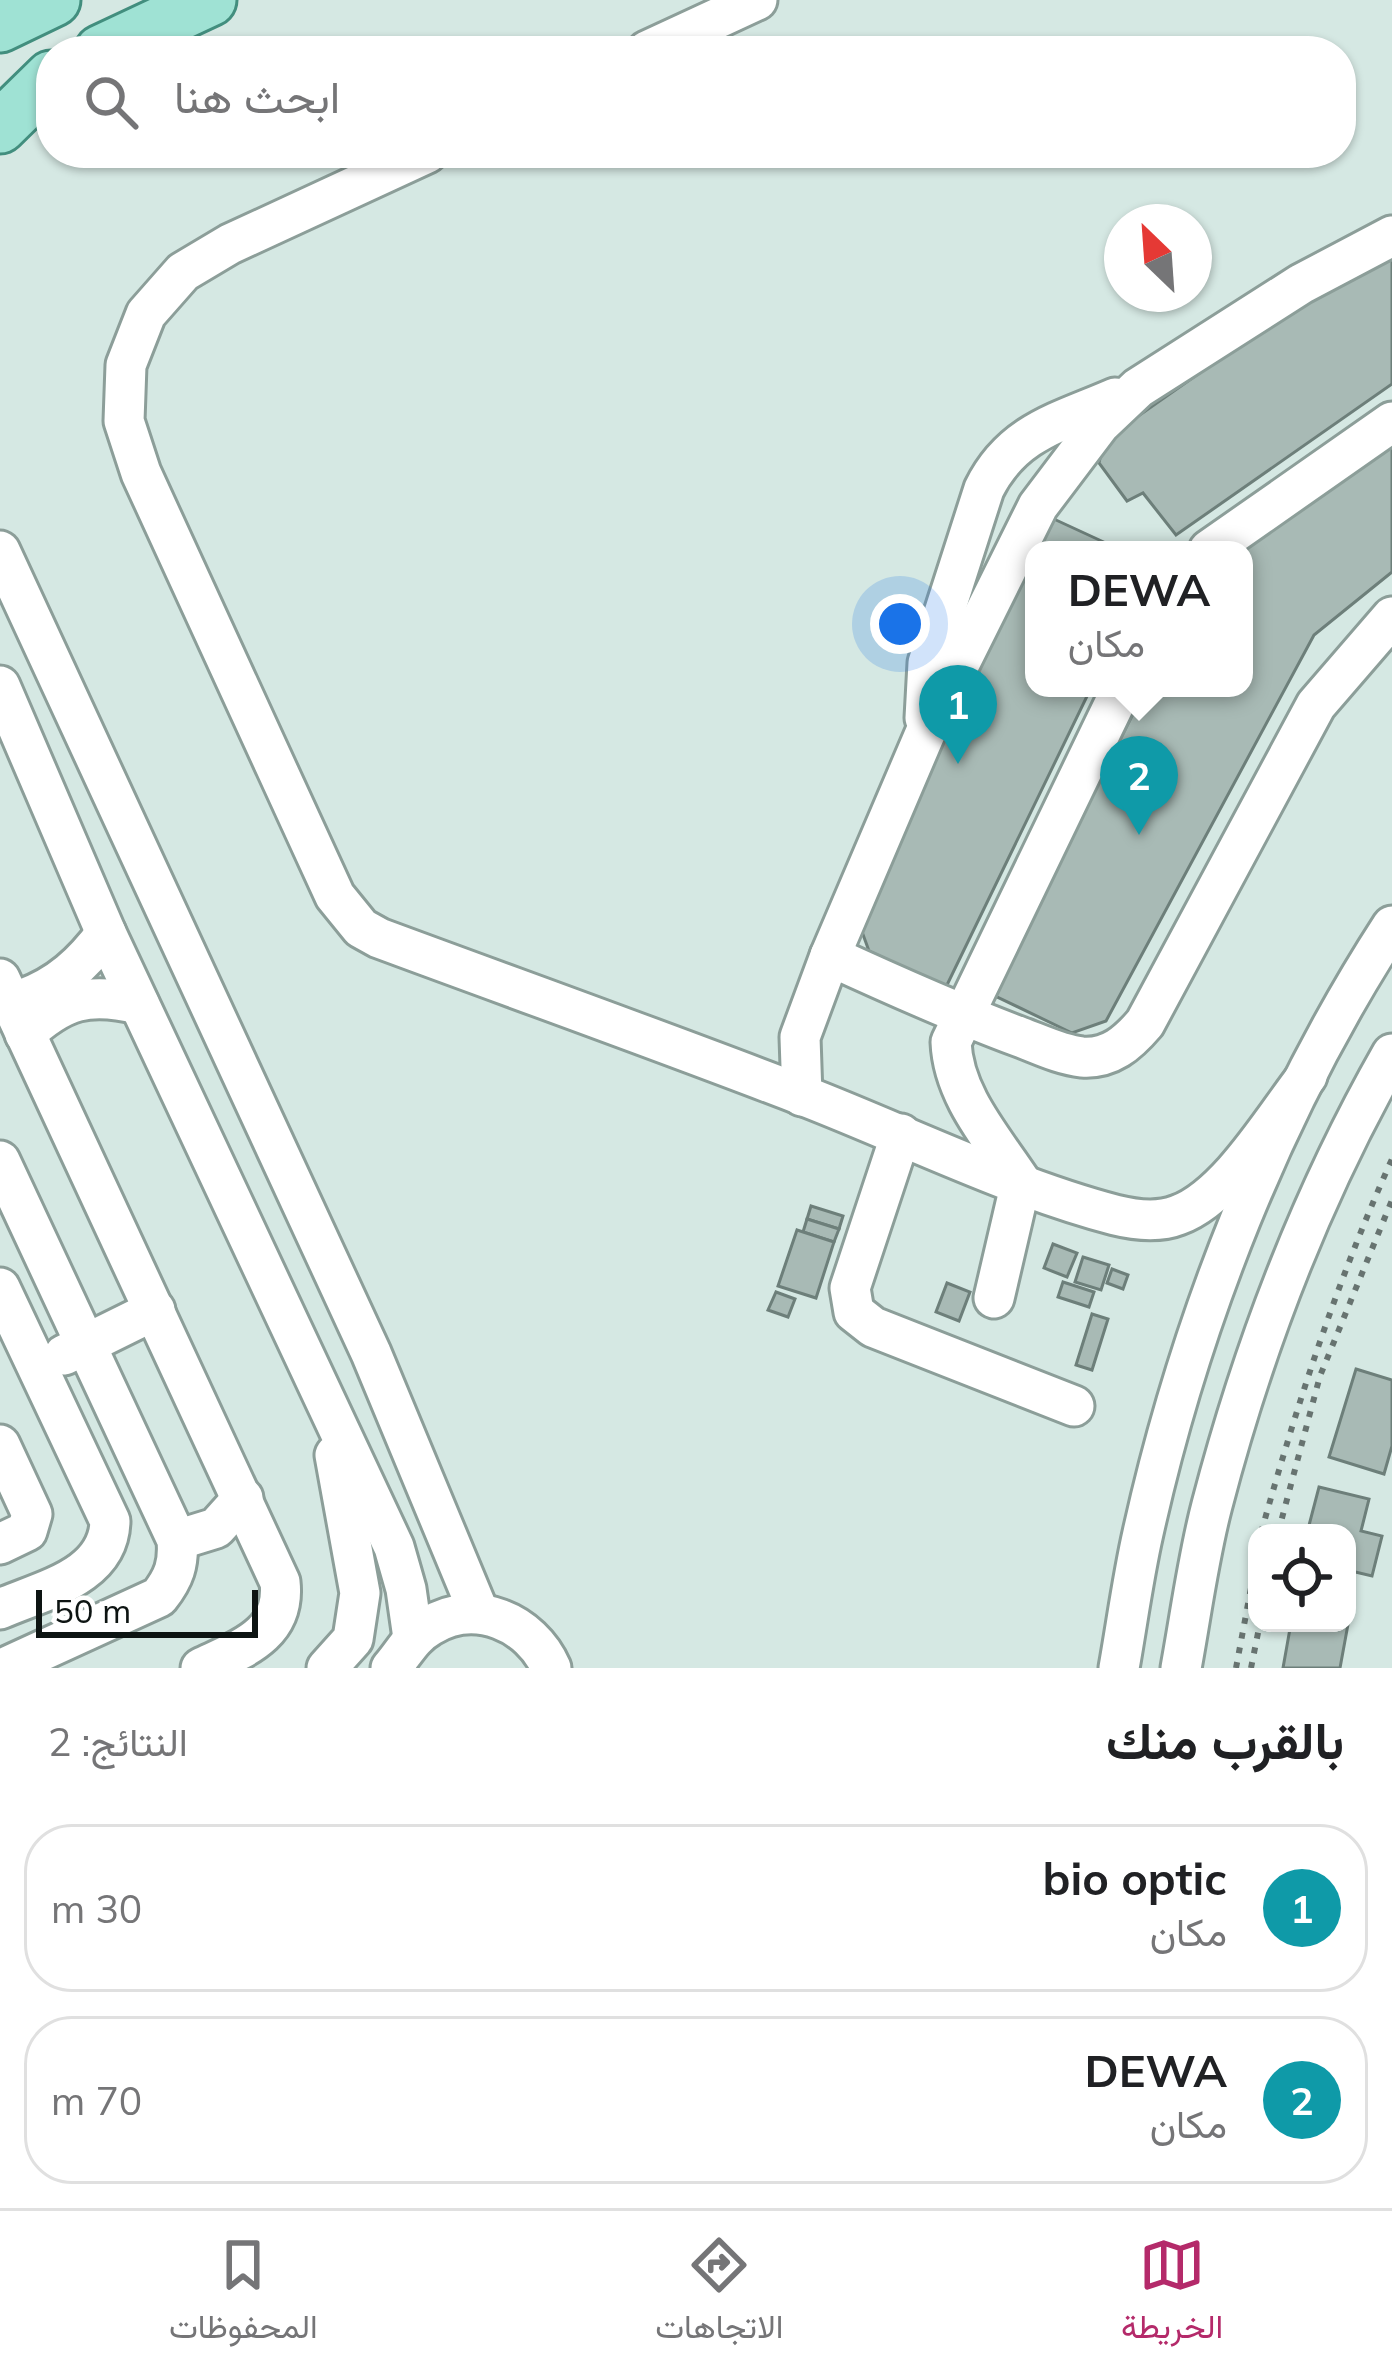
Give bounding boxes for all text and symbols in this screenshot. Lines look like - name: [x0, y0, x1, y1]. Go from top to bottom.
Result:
- search box: [36, 36, 1356, 168]
- text: ابحث هنا: [174, 68, 340, 124]
- icon: search: [78, 69, 144, 135]
- north arrow: [1104, 204, 1212, 312]
- popup: [1025, 541, 1253, 697]
- text: DEWA: [1068, 561, 1210, 617]
- your location: [870, 594, 930, 654]
- text: مكان: [1068, 618, 1145, 667]
- pin: 1: [919, 665, 997, 764]
- pin: 2: [1100, 736, 1178, 835]
- map controls: [1248, 1524, 1356, 1632]
- button: locate: [1248, 1524, 1356, 1632]
- scale bar: [36, 1584, 258, 1637]
- text: 50 m: [54, 1590, 131, 1631]
- text: بالقرب منك: [1106, 1708, 1344, 1772]
- text: النتائج: 2: [48, 1717, 188, 1766]
- text: bio optic: [1043, 1850, 1227, 1906]
- text: 30 m: [51, 1884, 142, 1933]
- text: 1: [1290, 1884, 1314, 1933]
- text: مكان: [1150, 1907, 1227, 1956]
- text: DEWA: [1085, 2042, 1227, 2098]
- text: 70 m: [51, 2076, 142, 2125]
- text: 2: [1290, 2076, 1314, 2125]
- text: مكان: [1150, 2099, 1227, 2148]
- tab: المحفوظات: [169, 2232, 318, 2356]
- tab: الاتجاهات: [655, 2232, 783, 2356]
- tab: الخريطة: [1121, 2232, 1223, 2356]

